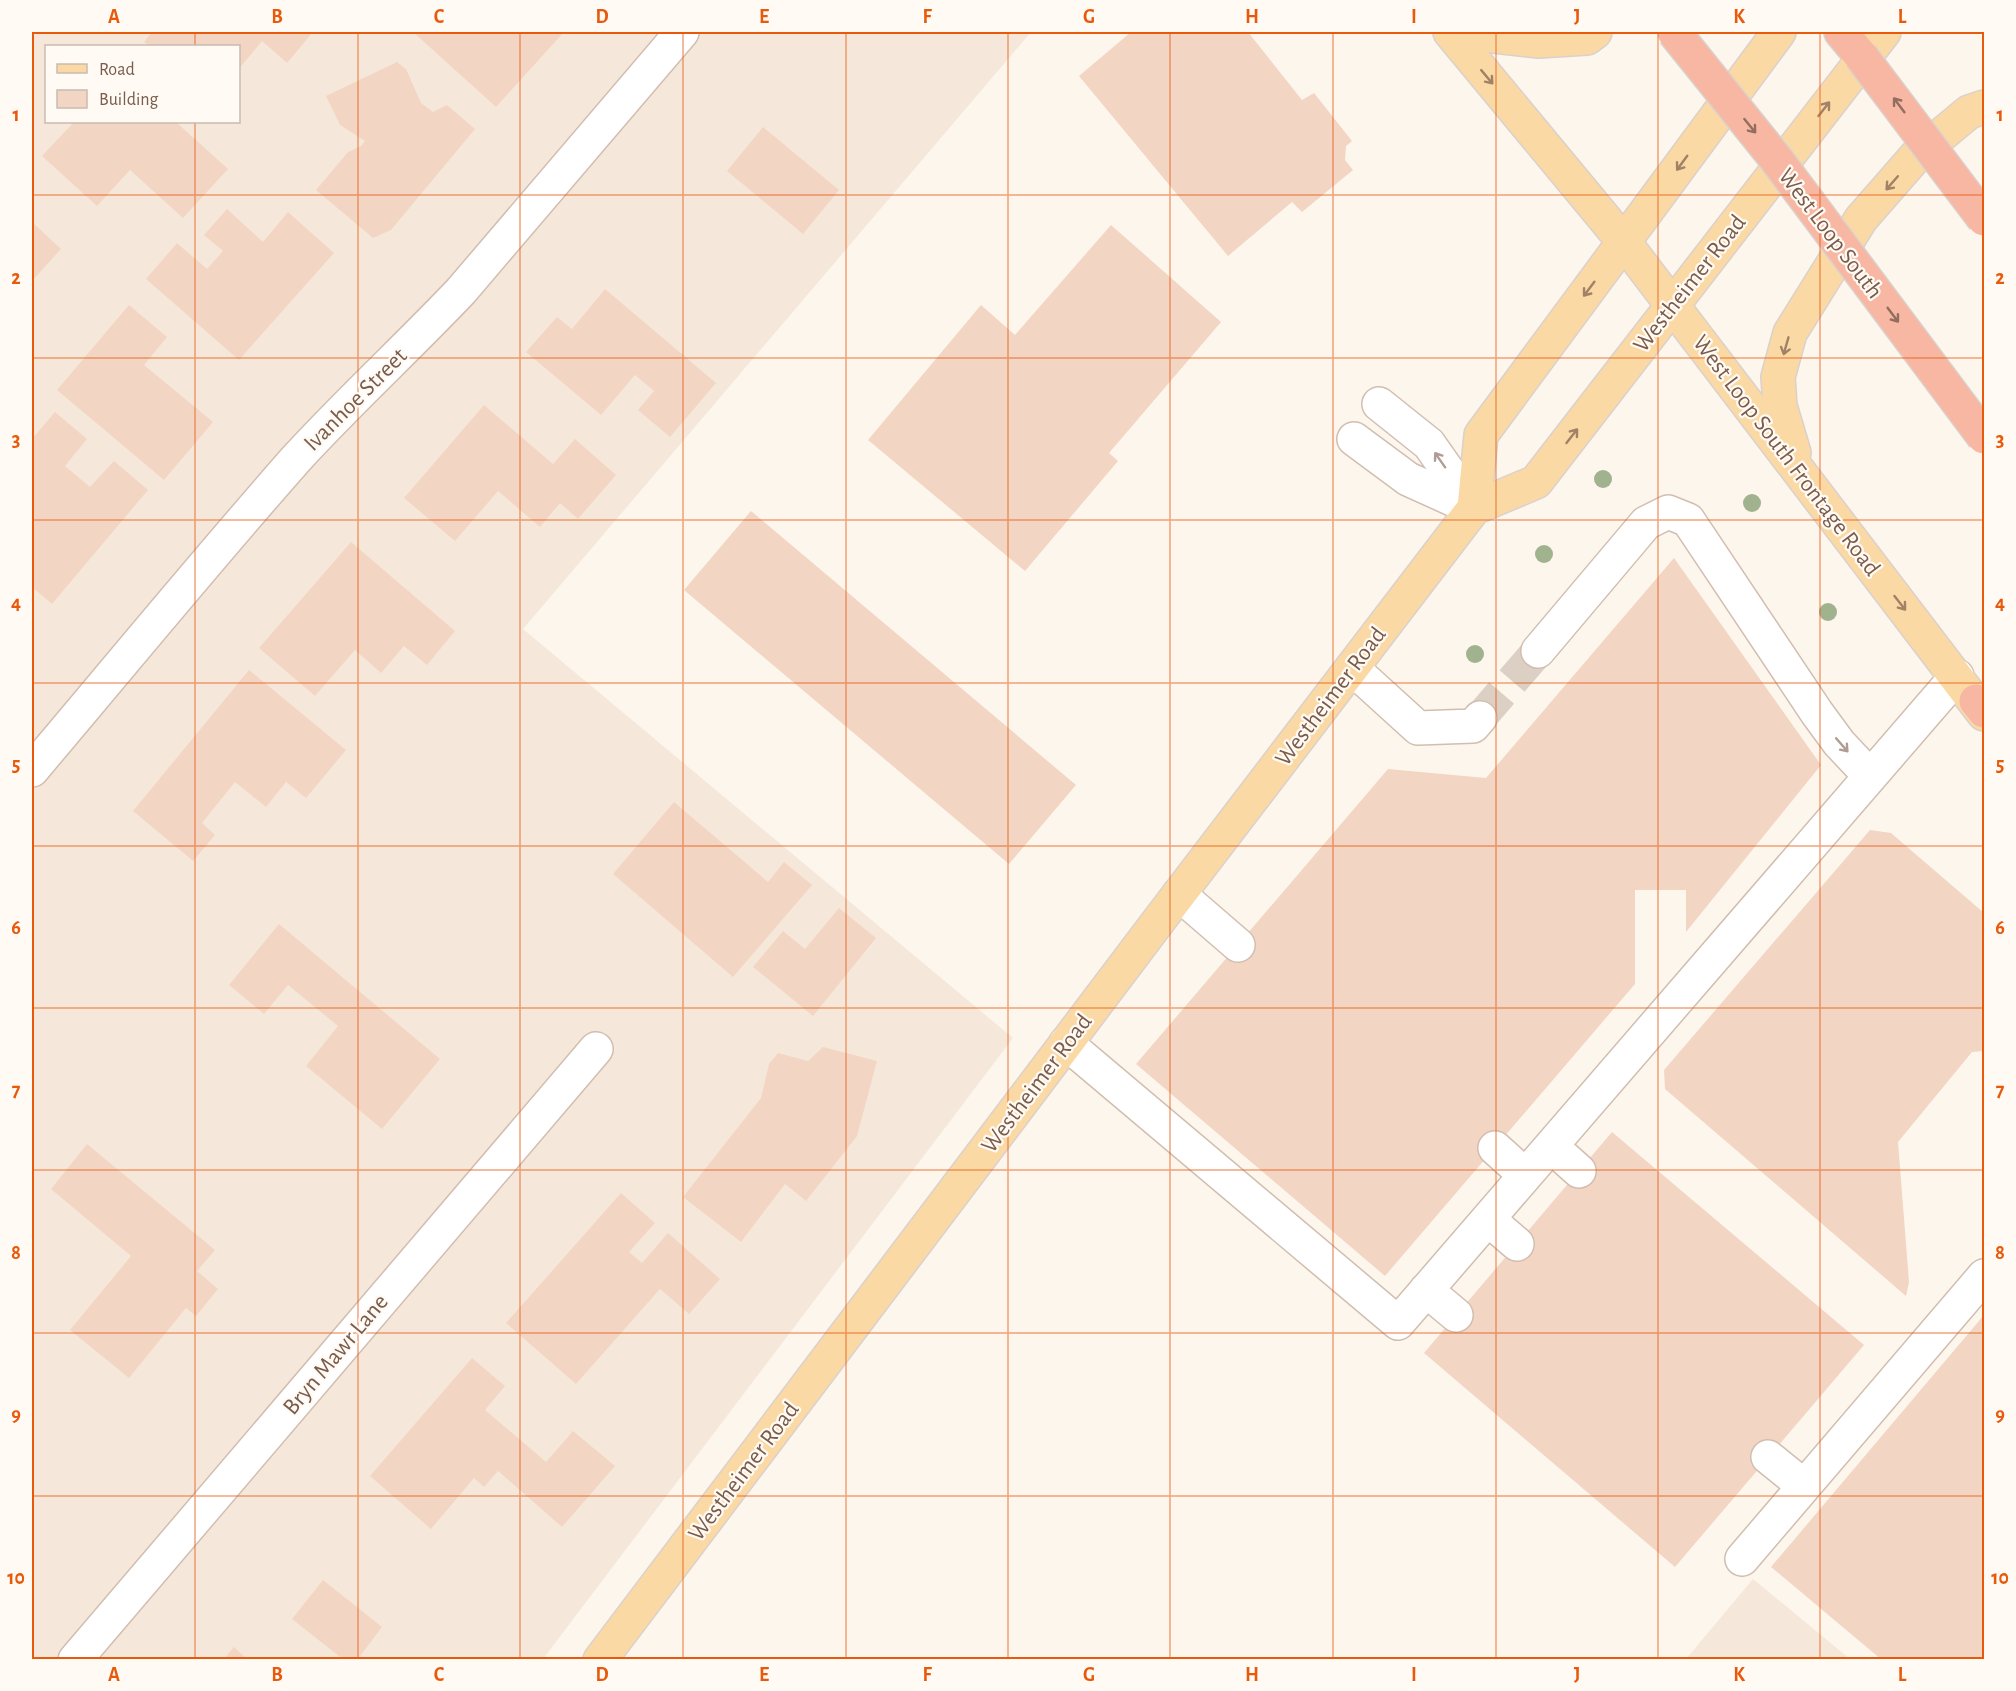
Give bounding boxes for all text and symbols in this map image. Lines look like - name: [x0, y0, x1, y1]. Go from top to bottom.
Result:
- text: A: [108, 7, 120, 27]
- text: B: [271, 7, 283, 27]
- text: C: [434, 7, 445, 27]
- text: D: [595, 7, 609, 27]
- text: E: [759, 7, 769, 27]
- text: F: [922, 7, 932, 27]
- text: G: [1083, 7, 1095, 27]
- text: H: [1245, 7, 1259, 27]
- text: I: [1411, 7, 1417, 27]
- text: J: [1574, 7, 1580, 27]
- text: K: [1733, 7, 1745, 27]
- text: L: [1898, 7, 1907, 27]
- legend: [45, 45, 240, 123]
- text: Road: [99, 61, 135, 79]
- one-way arrow: [1480, 68, 1493, 84]
- text: Building: [99, 91, 159, 109]
- one-way arrow: [1892, 98, 1905, 114]
- one-way arrow: [1817, 102, 1830, 118]
- text: 1: [12, 105, 20, 125]
- text: 1: [1996, 105, 2004, 125]
- one-way arrow: [1743, 118, 1756, 134]
- one-way arrow: [1675, 155, 1688, 171]
- street label: West Loop South: [1774, 164, 1887, 303]
- one-way arrow: [1886, 175, 1899, 191]
- street label: Westheimer Road: [1629, 210, 1751, 357]
- text: 2: [11, 268, 21, 288]
- text: 2: [1995, 268, 2005, 288]
- one-way arrow: [1583, 280, 1595, 296]
- one-way arrow: [1887, 307, 1899, 323]
- street label: West Loop South Frontage Road: [1688, 331, 1884, 580]
- one-way arrow: [1780, 336, 1792, 355]
- street label: Ivanhoe Street: [300, 343, 412, 456]
- one-way arrow: [1565, 428, 1578, 444]
- text: 3: [12, 430, 20, 450]
- text: 3: [1996, 430, 2004, 450]
- one-way arrow: [1434, 453, 1446, 469]
- text: 4: [11, 593, 21, 613]
- text: 4: [1995, 593, 2005, 613]
- one-way arrow: [1893, 594, 1906, 610]
- street label: Westheimer Road: [1271, 623, 1391, 771]
- one-way arrow: [1835, 738, 1849, 753]
- text: 5: [12, 755, 20, 775]
- text: 5: [1996, 755, 2004, 775]
- text: 6: [11, 918, 21, 938]
- text: 6: [1995, 918, 2005, 938]
- street label: Westheimer Road: [977, 1010, 1097, 1158]
- text: 7: [12, 1080, 21, 1100]
- text: 7: [1996, 1080, 2005, 1100]
- text: 8: [11, 1243, 21, 1263]
- text: 8: [1995, 1243, 2005, 1263]
- street label: Bryn Mawr Lane: [279, 1290, 393, 1419]
- street label: Westheimer Road: [684, 1398, 804, 1546]
- text: 9: [11, 1405, 21, 1425]
- text: 9: [1995, 1405, 2005, 1425]
- text: 10: [7, 1568, 25, 1588]
- text: 10: [1991, 1568, 2009, 1588]
- text: A: [108, 1665, 120, 1685]
- text: B: [271, 1665, 283, 1685]
- text: C: [434, 1665, 445, 1685]
- text: D: [595, 1665, 609, 1685]
- text: E: [759, 1665, 769, 1685]
- text: F: [922, 1665, 932, 1685]
- text: G: [1083, 1665, 1095, 1685]
- text: H: [1245, 1665, 1259, 1685]
- text: I: [1411, 1665, 1417, 1685]
- text: J: [1574, 1665, 1580, 1685]
- text: K: [1733, 1665, 1745, 1685]
- text: L: [1898, 1665, 1907, 1685]

